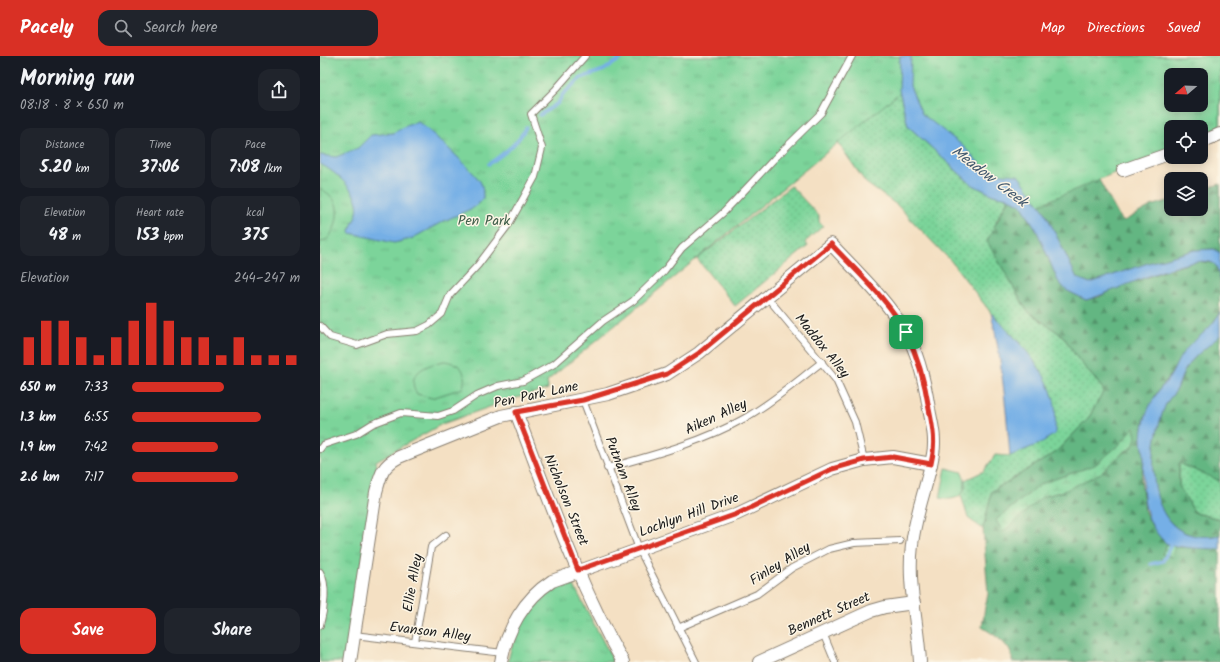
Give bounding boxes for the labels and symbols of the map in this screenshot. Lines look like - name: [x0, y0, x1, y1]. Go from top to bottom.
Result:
- north arrow: [1164, 68, 1208, 112]
- water label: Meadow Creek: [946, 140, 1034, 215]
- park label: Pen Park: [458, 210, 511, 232]
- street label: Maddox Alley: [789, 309, 855, 383]
- pin: [889, 315, 923, 349]
- street label: Pen Park Lane: [492, 375, 581, 415]
- street label: Aiken Alley: [681, 393, 751, 441]
- street label: Putnam Alley: [599, 433, 648, 515]
- street label: Nicholson Street: [538, 451, 595, 550]
- street label: Lochlyn Hill Drive: [636, 486, 743, 543]
- street label: Finley Alley: [745, 536, 815, 591]
- street label: Ellie Alley: [397, 552, 429, 614]
- street label: Bennett Street: [784, 586, 874, 642]
- street label: Evanson Alley: [388, 616, 472, 648]

